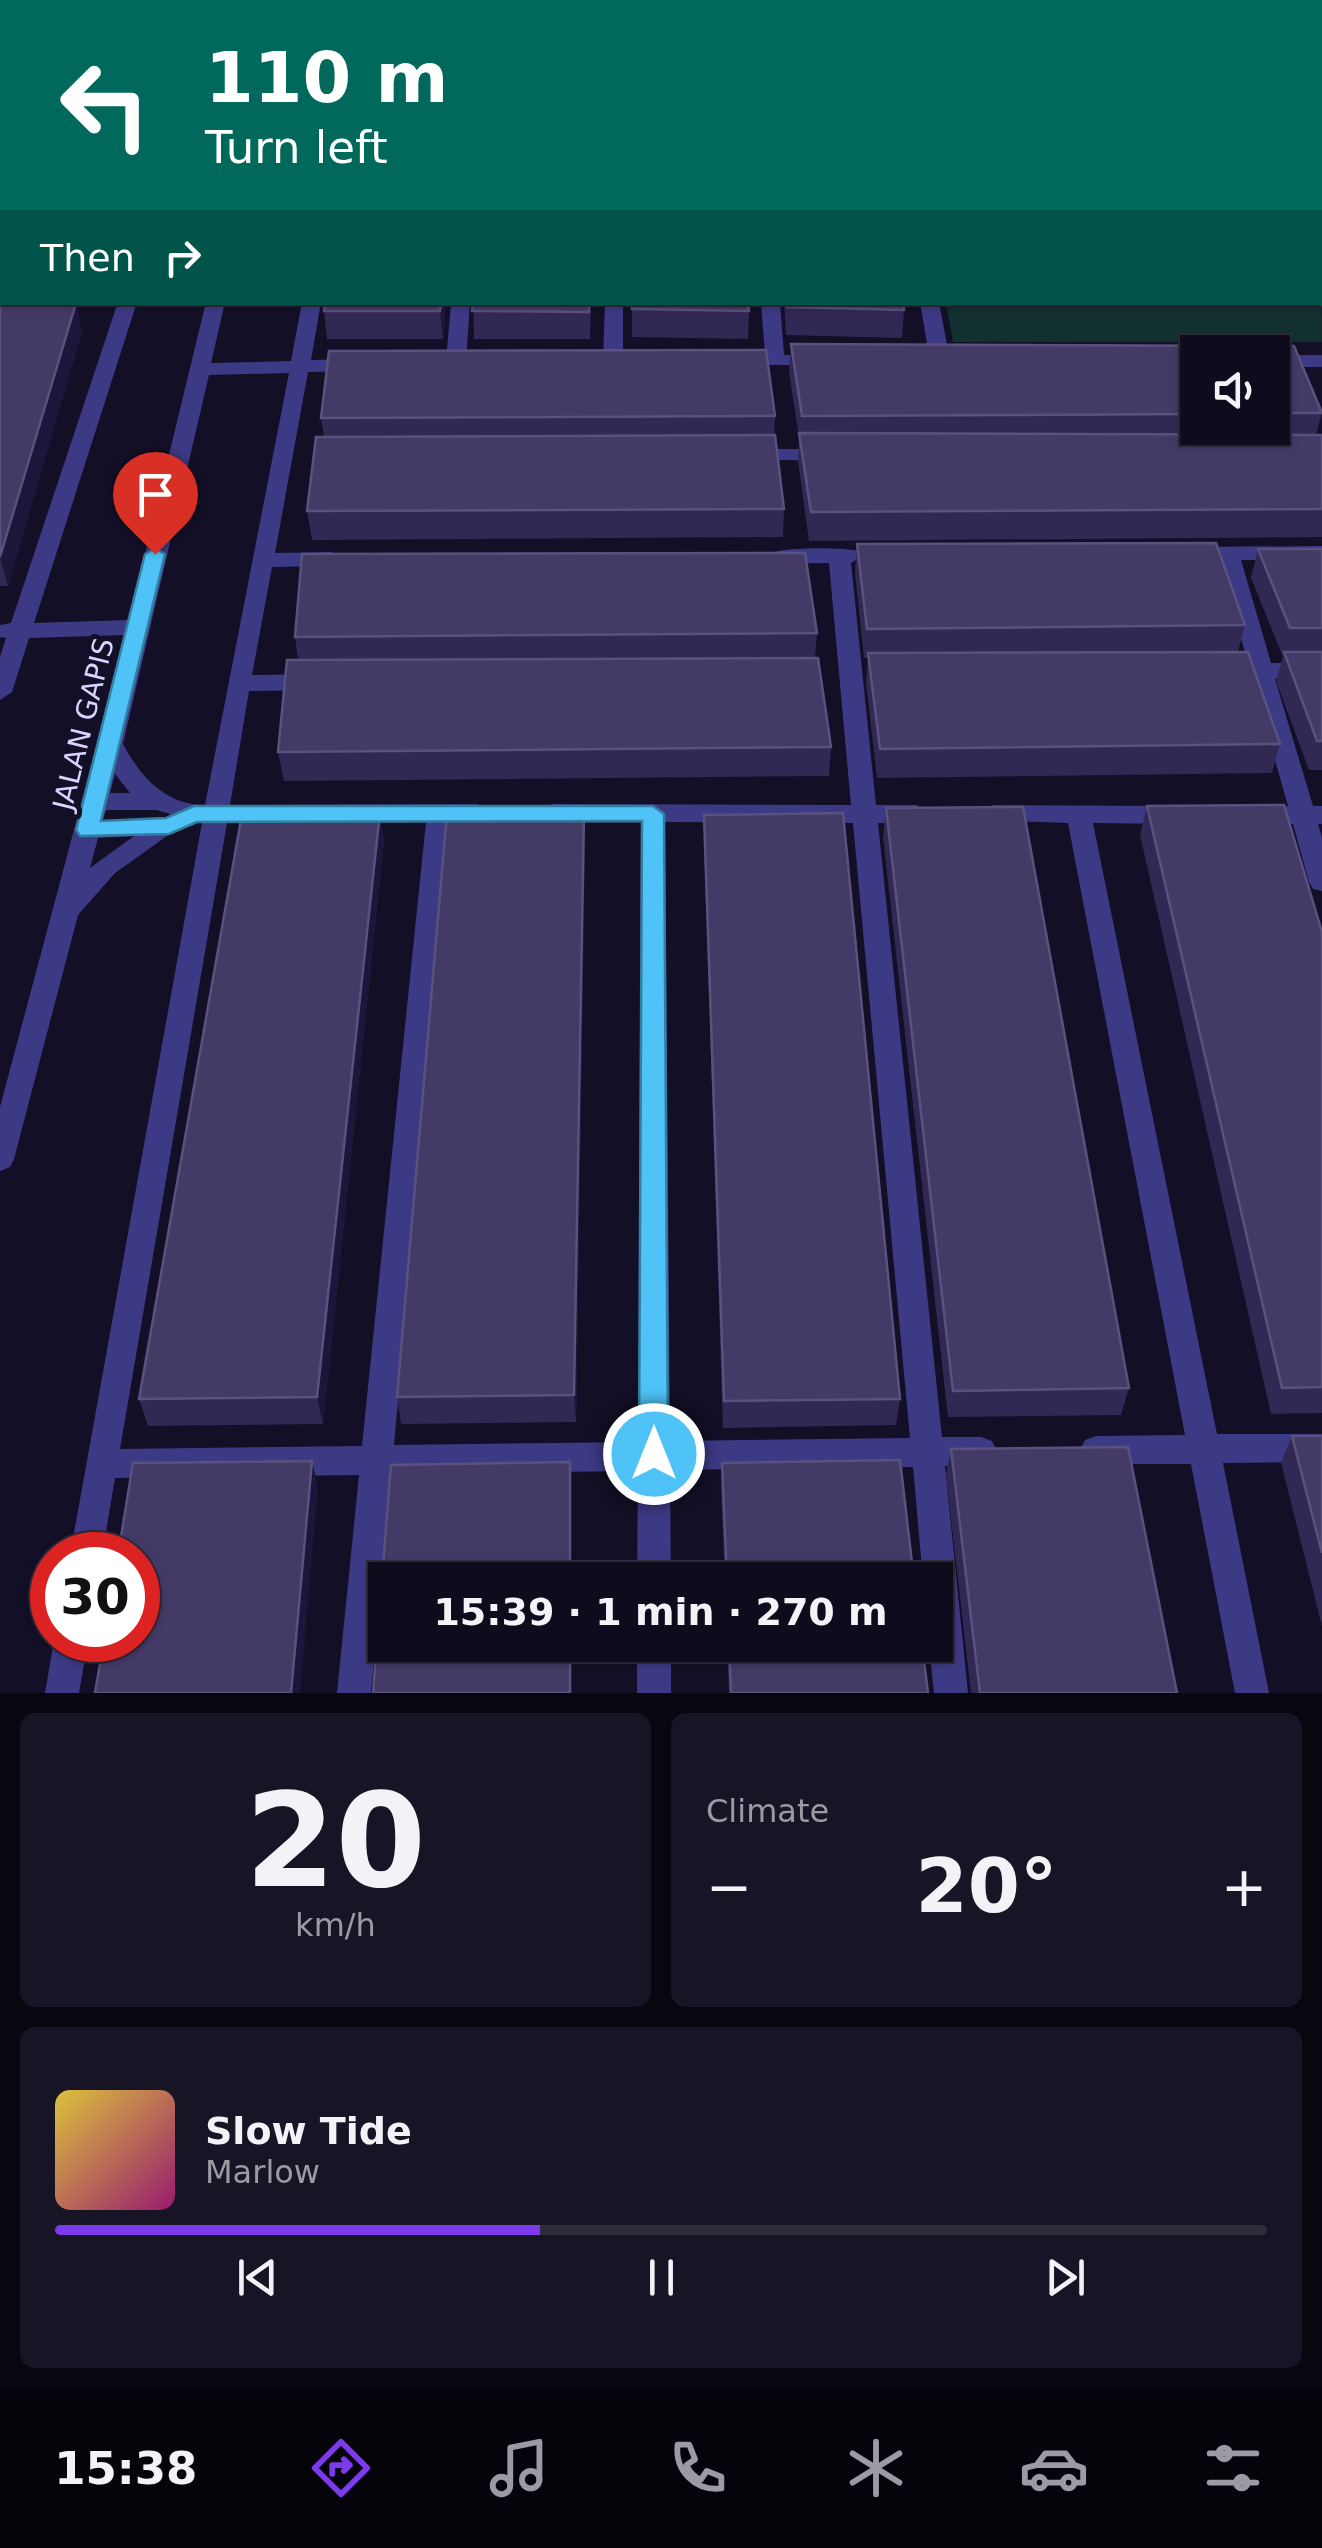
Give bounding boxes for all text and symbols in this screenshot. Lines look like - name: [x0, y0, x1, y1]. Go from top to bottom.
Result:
- text: 110 m: [205, 37, 448, 119]
- icon: left: [40, 40, 170, 170]
- text: Turn left: [205, 121, 388, 174]
- icon: right: [155, 230, 210, 285]
- text: Then: [40, 236, 135, 280]
- map controls: [1180, 335, 1290, 445]
- button: sound: [1180, 335, 1290, 445]
- pin: [113, 452, 198, 555]
- icon: arrive: [128, 467, 183, 522]
- street label: JALAN GAPIS: [46, 635, 121, 815]
- position arrow: [602, 1402, 706, 1506]
- speed limit sign: 30: [30, 1532, 160, 1662]
- text: 15:39 · 1 min · 270 m: [433, 1590, 888, 1634]
- text: 20: [245, 1765, 426, 1917]
- text: Climate: [706, 1792, 829, 1830]
- text: 20°: [916, 1842, 1057, 1930]
- text: −: [706, 1855, 752, 1919]
- text: +: [1221, 1855, 1267, 1919]
- text: km/h: [295, 1906, 376, 1944]
- text: Slow Tide: [205, 2109, 412, 2153]
- text: Marlow: [205, 2153, 320, 2191]
- icon: previous: [230, 2250, 285, 2305]
- icon: pause: [634, 2250, 689, 2305]
- icon: next: [1038, 2250, 1093, 2305]
- icon: directions: [306, 2433, 376, 2503]
- icon: music: [484, 2433, 554, 2503]
- icon: phone: [663, 2433, 733, 2503]
- icon: climate: [841, 2433, 911, 2503]
- icon: car: [1019, 2433, 1089, 2503]
- icon: filters: [1198, 2433, 1268, 2503]
- text: 15:38: [54, 2442, 197, 2495]

